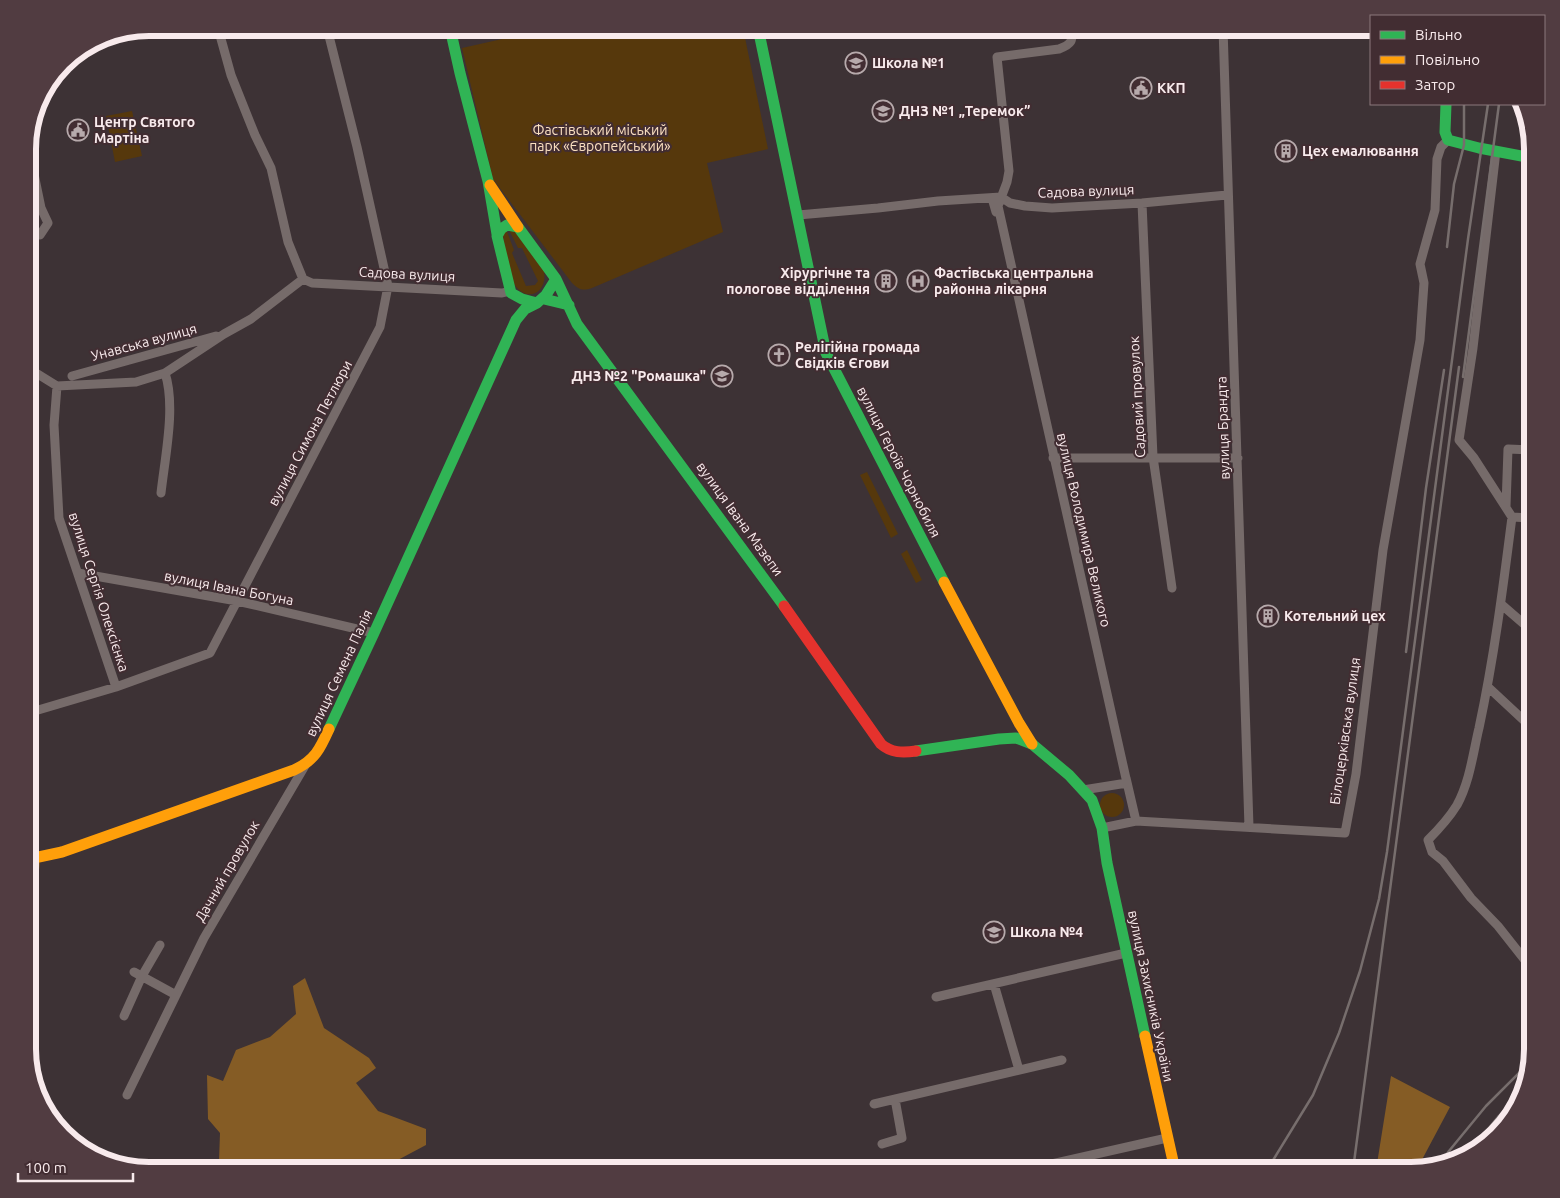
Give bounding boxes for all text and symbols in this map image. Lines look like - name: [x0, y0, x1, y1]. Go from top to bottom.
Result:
- legend: [1370, 15, 1545, 105]
- text: Вільно: [1415, 26, 1462, 43]
- school or university icon: Школа №1: [844, 51, 868, 75]
- text: Повільно: [1415, 51, 1480, 68]
- place label: Школа №1: [872, 55, 945, 71]
- public building icon: ККП: [1129, 76, 1153, 100]
- text: Затор: [1415, 76, 1455, 93]
- place label: ККП: [1157, 80, 1186, 96]
- school or university icon: ДНЗ №1 „Теремок”: [871, 99, 895, 123]
- place label: ДНЗ №1 „Теремок”: [899, 103, 1030, 119]
- place label: Центр Святого Мартіна: [94, 114, 195, 146]
- public building icon: Центр Святого Мартіна: [66, 118, 90, 142]
- park label: Фастівський міський парк «Європейський»: [529, 122, 671, 154]
- building icon: Цех емалювання: [1274, 139, 1298, 163]
- place label: Цех емалювання: [1302, 143, 1419, 159]
- street label: Садова вулиця: [1037, 181, 1135, 201]
- street label: Садова вулиця: [358, 263, 456, 285]
- place label: Хірургічне та пологове відділення: [726, 265, 870, 297]
- place label: Фастівська центральна районна лікарня: [934, 265, 1094, 297]
- building icon: Хірургічне та пологове відділення: [874, 269, 898, 293]
- hospital icon: Фастівська центральна районна лікарня: [906, 269, 930, 293]
- street label: Унавська вулиця: [89, 320, 199, 364]
- street label: Садовий провулок: [1126, 336, 1148, 458]
- place label: Релігійна громада Свідків Єгови: [795, 339, 920, 371]
- church icon: Релігійна громада Свідків Єгови: [767, 343, 791, 367]
- street label: вулиця Симона Петлюри: [265, 358, 355, 508]
- school or university icon: ДНЗ №2 "Ромашка": [710, 364, 734, 388]
- place label: ДНЗ №2 "Ромашка": [571, 368, 706, 384]
- street label: вулиця Брандта: [1213, 376, 1233, 480]
- street label: вулиця Героїв Чорнобиля: [854, 384, 944, 540]
- street label: вулиця Володимира Великого: [1054, 431, 1114, 629]
- street label: вулиця Івана Мазепи: [693, 459, 787, 579]
- street label: вулиця Сергія Олексієнка: [66, 510, 132, 674]
- street label: вулиця Івана Богуна: [163, 568, 295, 608]
- building icon: Котельний цех: [1256, 604, 1280, 628]
- street label: вулиця Семена Палія: [303, 607, 375, 739]
- place label: Котельний цех: [1284, 608, 1386, 624]
- street label: Білоцерківська вулиця: [1327, 656, 1363, 806]
- street label: Дачний провулок: [191, 817, 263, 925]
- street label: вулиця Захисників України: [1125, 909, 1177, 1083]
- school or university icon: Школа №4: [982, 920, 1006, 944]
- place label: Школа №4: [1010, 924, 1083, 940]
- scale bar: [18, 1150, 132, 1182]
- text: 100 m: [25, 1159, 67, 1176]

